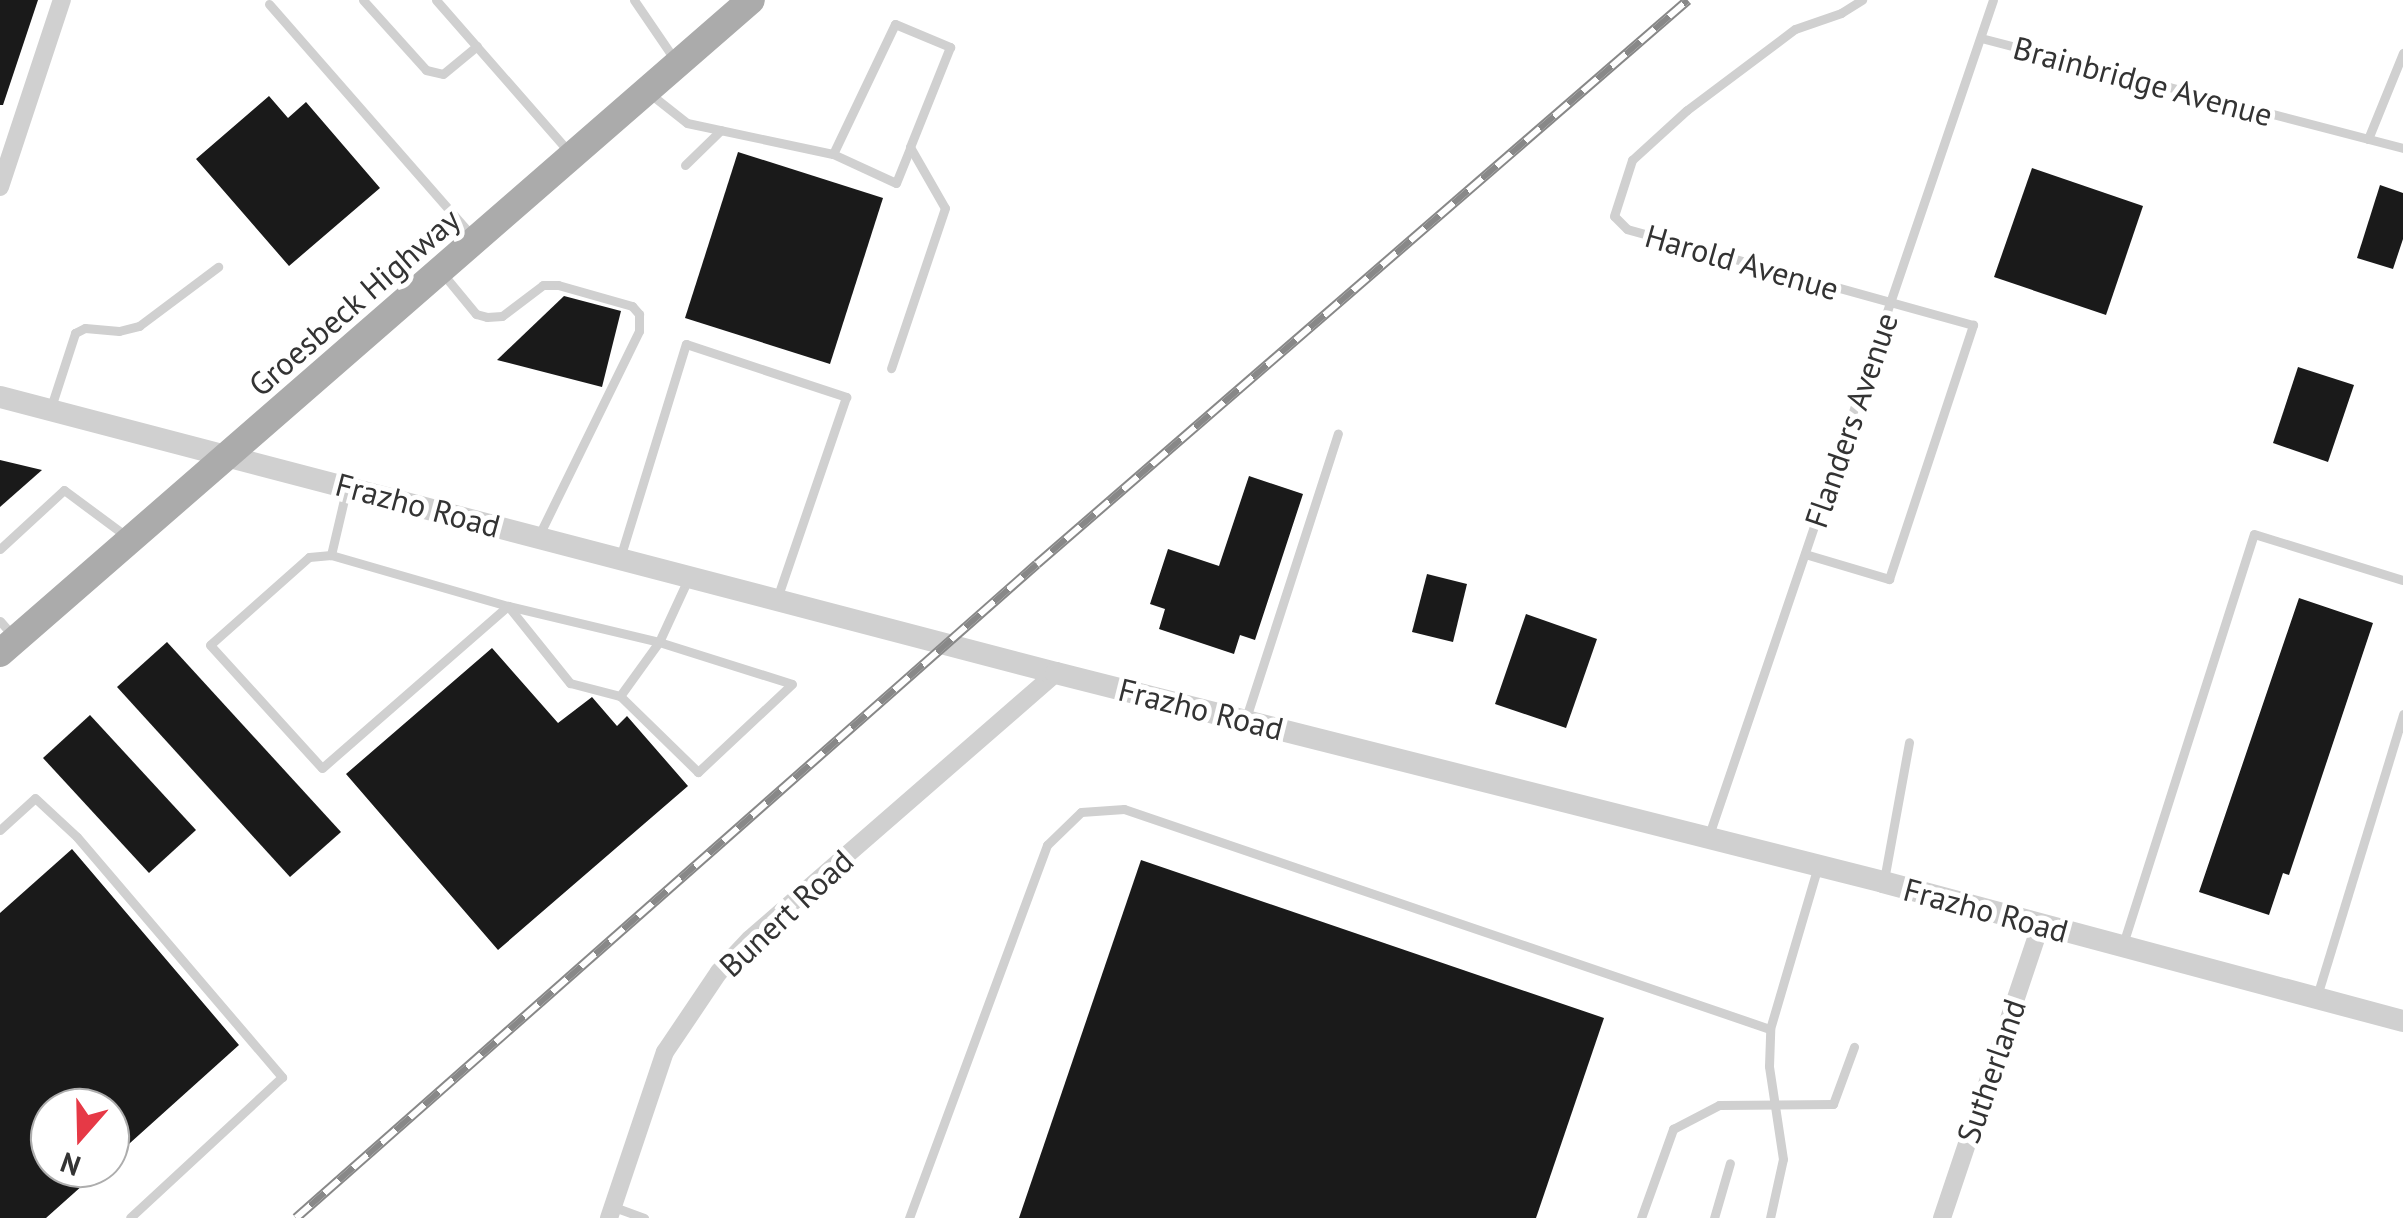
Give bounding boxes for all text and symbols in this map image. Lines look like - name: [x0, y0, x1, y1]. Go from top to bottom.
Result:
- street label: Brainbridge Avenue: [2009, 28, 2277, 134]
- street label: Groesbeck Highway: [240, 200, 468, 404]
- street label: Harold Avenue: [1640, 216, 1844, 308]
- street label: Flanders Avenue: [1796, 307, 1906, 533]
- street label: Frazho Road: [332, 465, 504, 545]
- street label: Frazho Road: [1115, 670, 1287, 748]
- street label: Bunert Road: [711, 841, 861, 985]
- street label: Frazho Road: [1900, 870, 2072, 950]
- street label: Sutherland: [1948, 994, 2034, 1148]
- north arrow: [30, 1088, 130, 1188]
- text: N: [55, 1144, 85, 1185]

